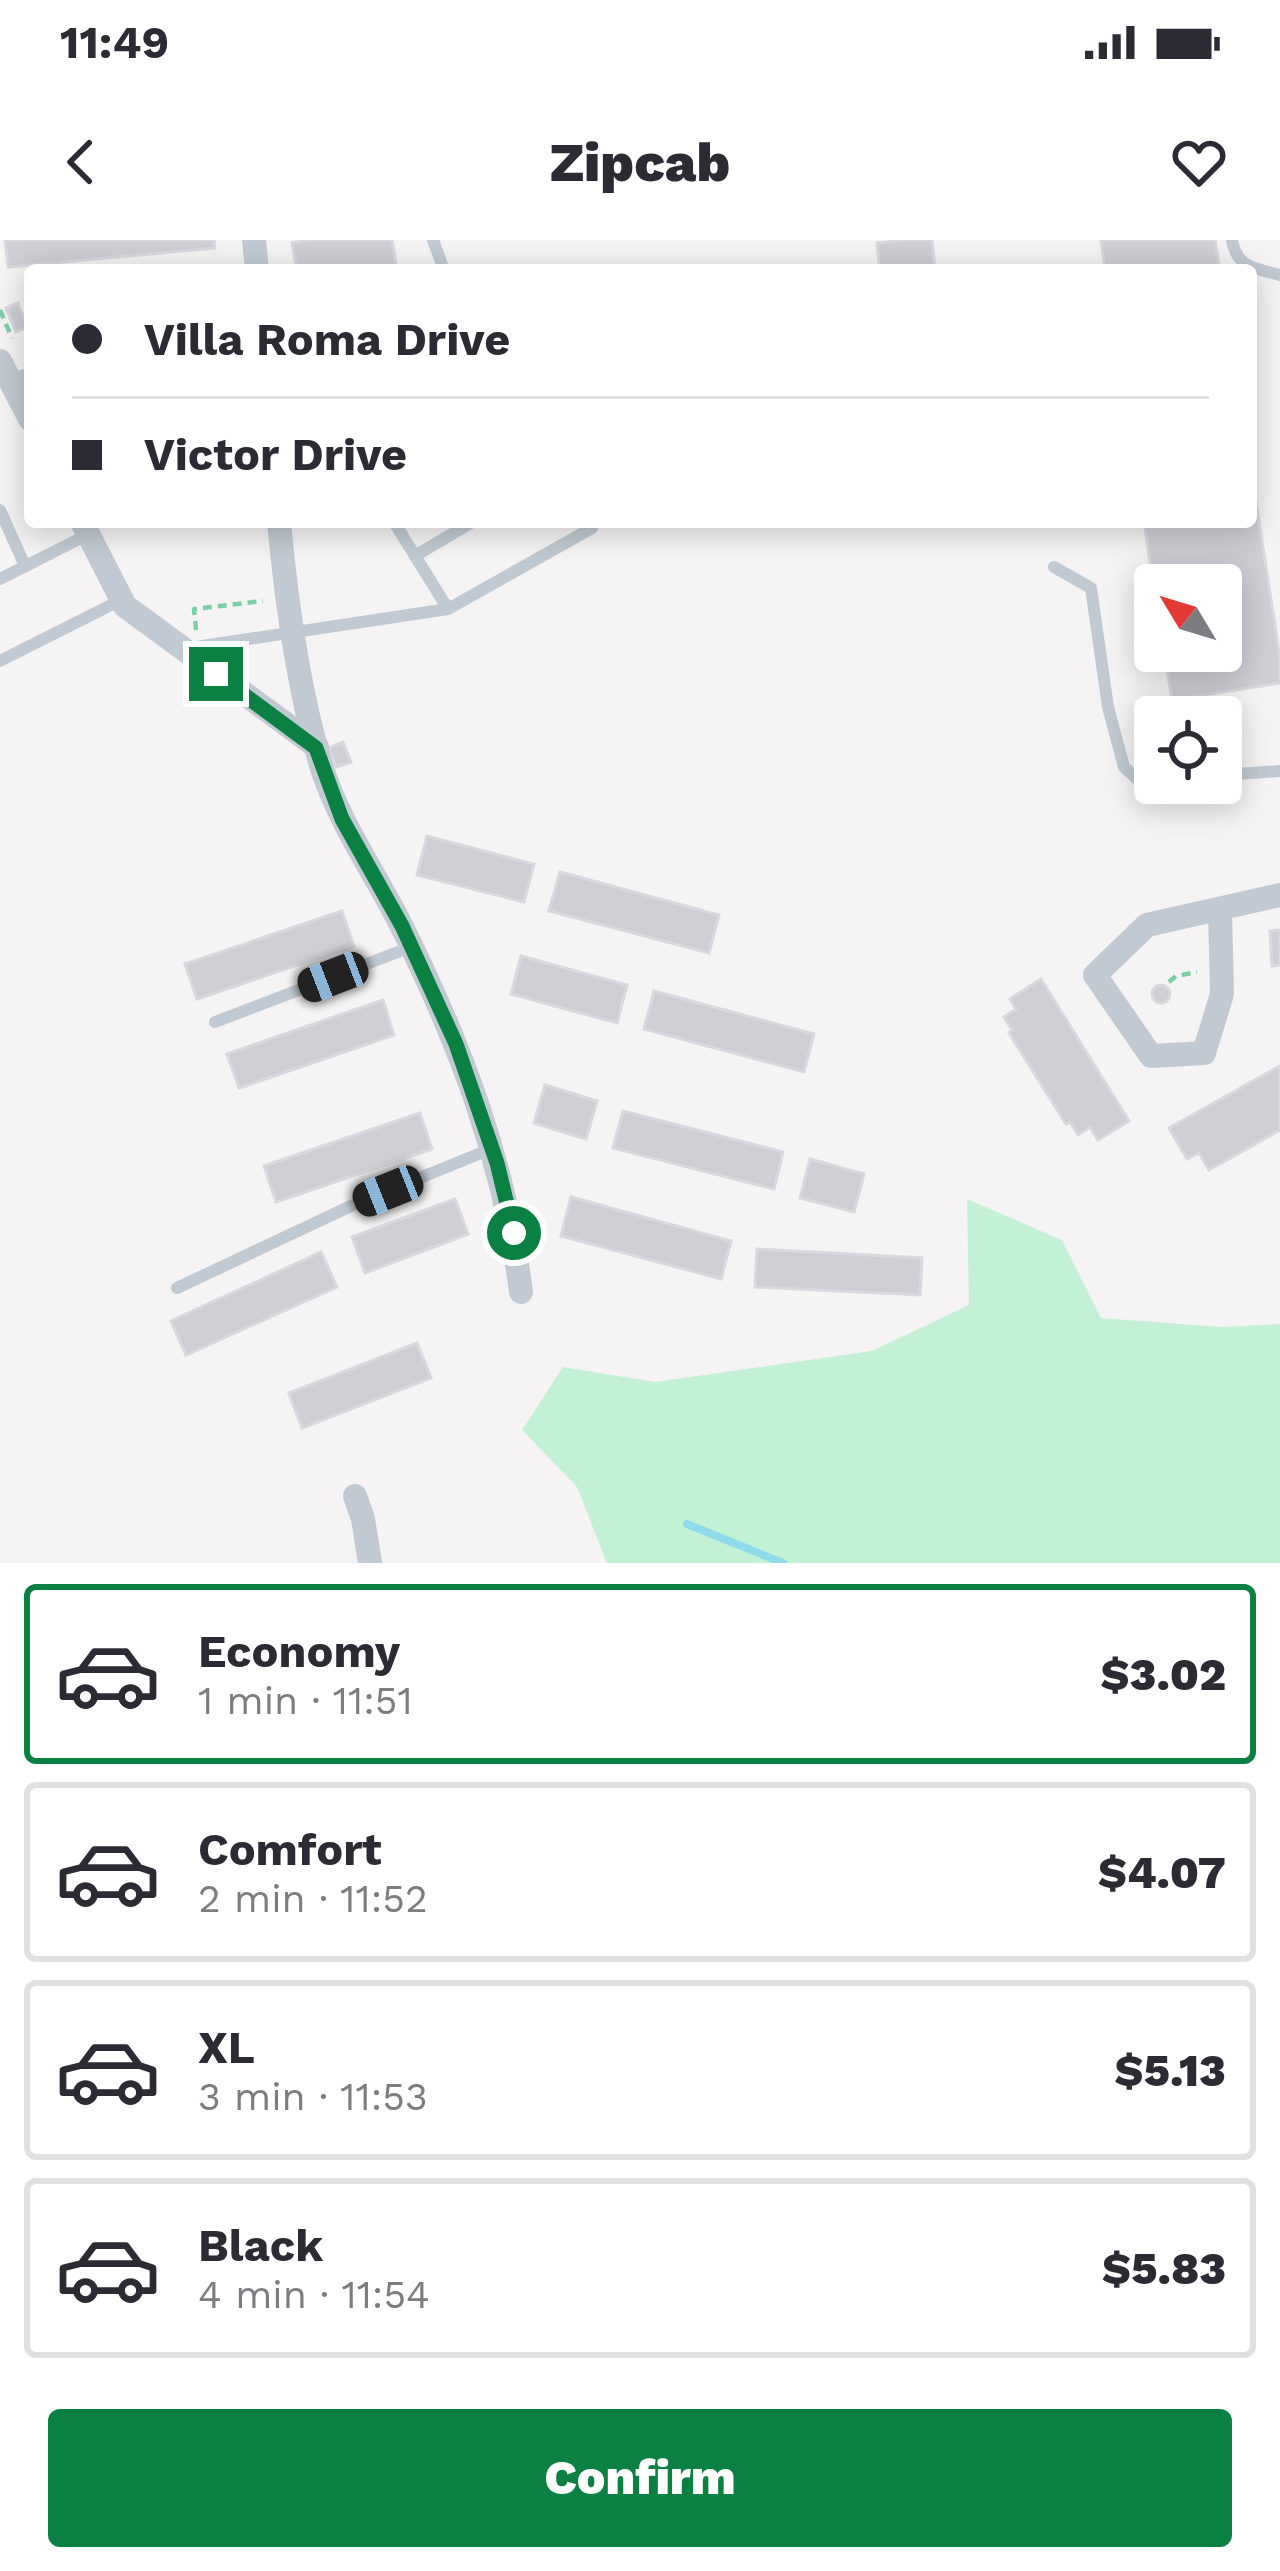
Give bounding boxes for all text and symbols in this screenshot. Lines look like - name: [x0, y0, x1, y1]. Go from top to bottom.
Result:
- text: 11:49: [60, 16, 169, 69]
- icon: back: [48, 129, 114, 195]
- icon: heart: [1166, 129, 1232, 195]
- text: Zipcab: [550, 131, 730, 194]
- text: Villa Roma Drive: [144, 313, 510, 366]
- text: Victor Drive: [144, 428, 407, 481]
- north arrow: [1134, 564, 1242, 672]
- map controls: [1134, 564, 1242, 804]
- route end: [189, 647, 243, 701]
- button: locate: [1134, 696, 1242, 804]
- car: [293, 947, 373, 1007]
- car: [348, 1161, 428, 1221]
- route start: [487, 1206, 541, 1260]
- icon: car: [54, 1620, 162, 1728]
- text: Economy: [198, 1625, 400, 1678]
- text: $3.02: [1100, 1648, 1226, 1701]
- text: 1 min · 11:51: [198, 1678, 413, 1723]
- icon: car: [54, 1818, 162, 1926]
- text: Comfort: [198, 1823, 382, 1876]
- text: $4.07: [1098, 1846, 1226, 1899]
- text: 2 min · 11:52: [198, 1876, 428, 1921]
- icon: car: [54, 2016, 162, 2124]
- text: XL: [198, 2021, 255, 2074]
- text: $5.13: [1115, 2044, 1226, 2097]
- text: 3 min · 11:53: [198, 2074, 428, 2119]
- icon: car: [54, 2214, 162, 2322]
- text: Black: [198, 2219, 323, 2272]
- text: $5.83: [1102, 2242, 1226, 2295]
- text: 4 min · 11:54: [198, 2272, 430, 2317]
- button: Confirm: [48, 2409, 1232, 2547]

